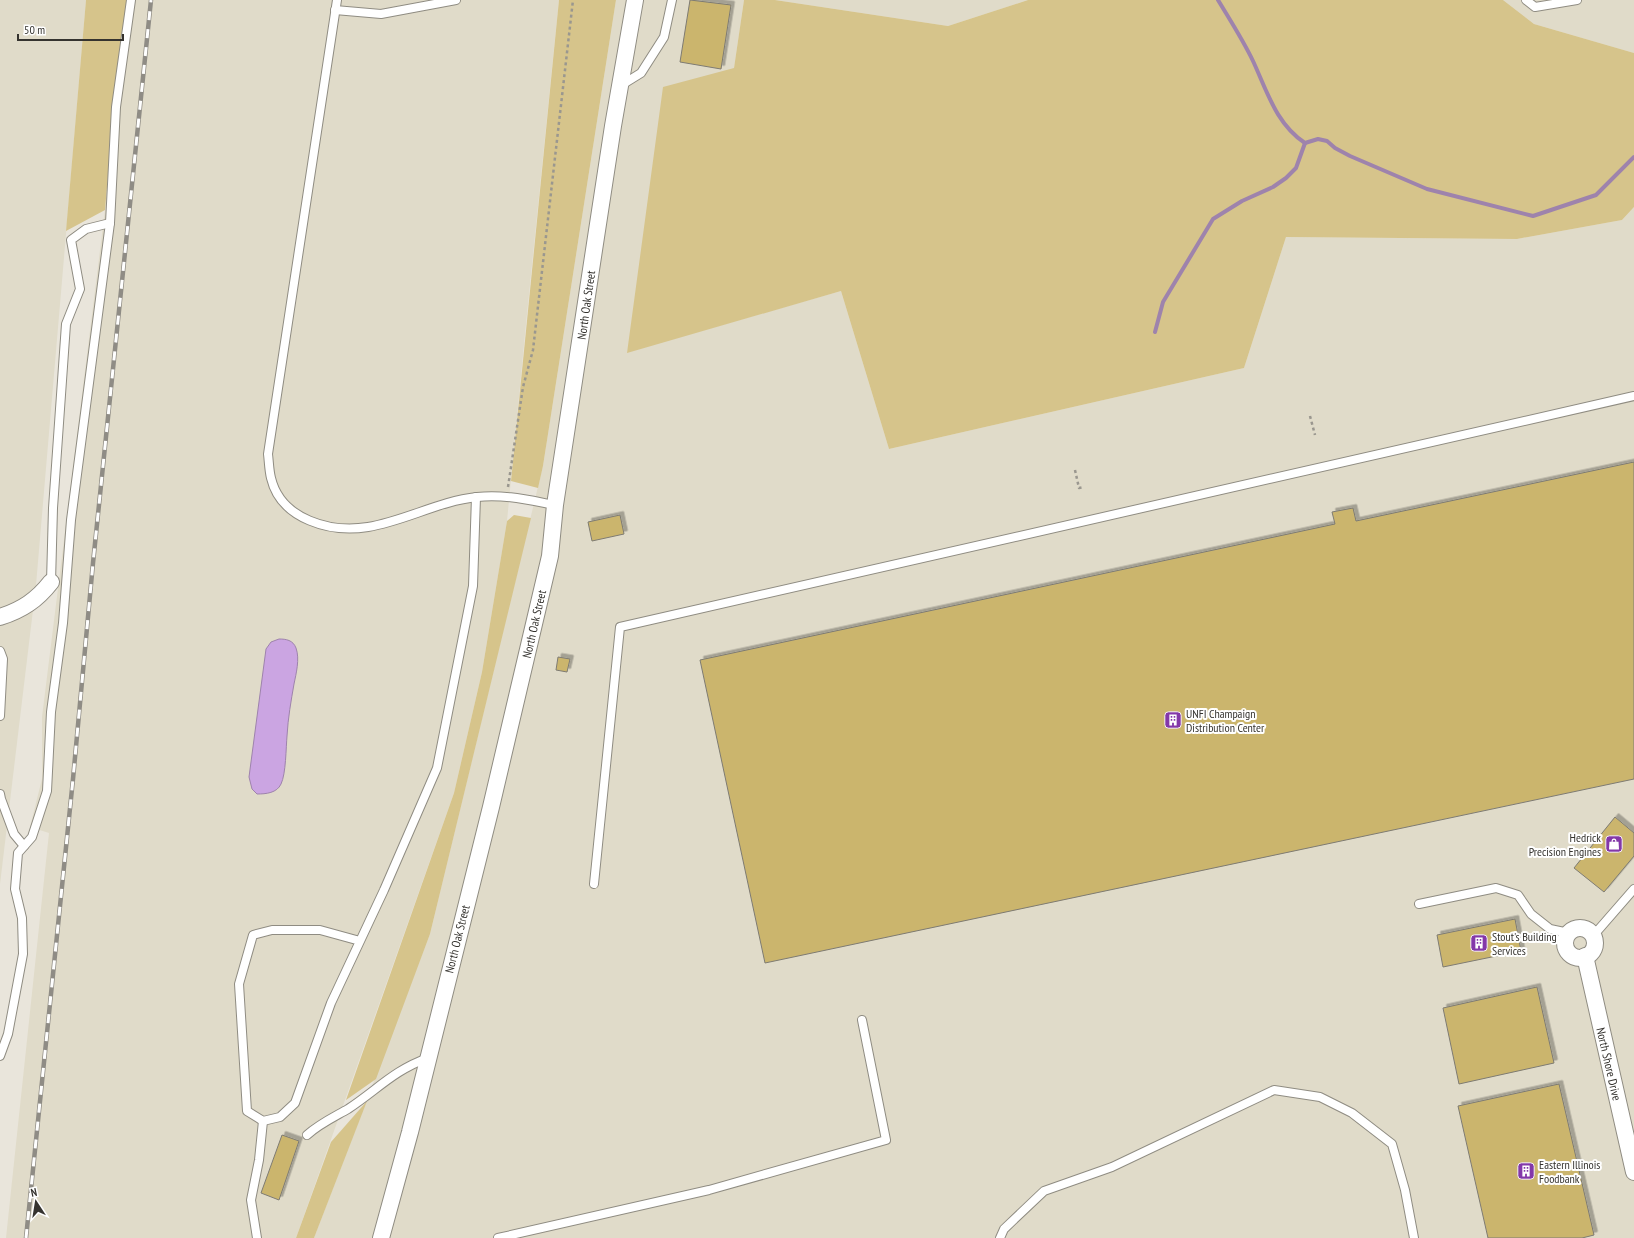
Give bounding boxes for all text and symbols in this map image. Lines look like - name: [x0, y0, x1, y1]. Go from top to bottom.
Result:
- scale bar: [18, 16, 123, 42]
- text: 50 m: [24, 22, 45, 37]
- street label: North Oak Street: [574, 269, 598, 340]
- street label: North Oak Street: [519, 588, 549, 660]
- place label: UNFI Champaign Distribution Center: [1186, 706, 1265, 735]
- building icon: UNFI Champaign Distribution Center: [1163, 710, 1183, 730]
- place label: Hedrick Precision Engines: [1529, 830, 1601, 859]
- shop icon: Hedrick Precision Engines: [1604, 834, 1624, 854]
- street label: North Oak Street: [441, 903, 473, 975]
- place label: Stout's Building Services: [1492, 929, 1557, 958]
- building icon: Stout's Building Services: [1469, 933, 1489, 953]
- street label: North Shore Drive: [1593, 1026, 1625, 1102]
- place label: Eastern Illinois Foodbank: [1539, 1157, 1600, 1186]
- building icon: Eastern Illinois Foodbank: [1516, 1161, 1536, 1181]
- north arrow: [16, 1182, 56, 1222]
- text: N: [30, 1185, 38, 1200]

